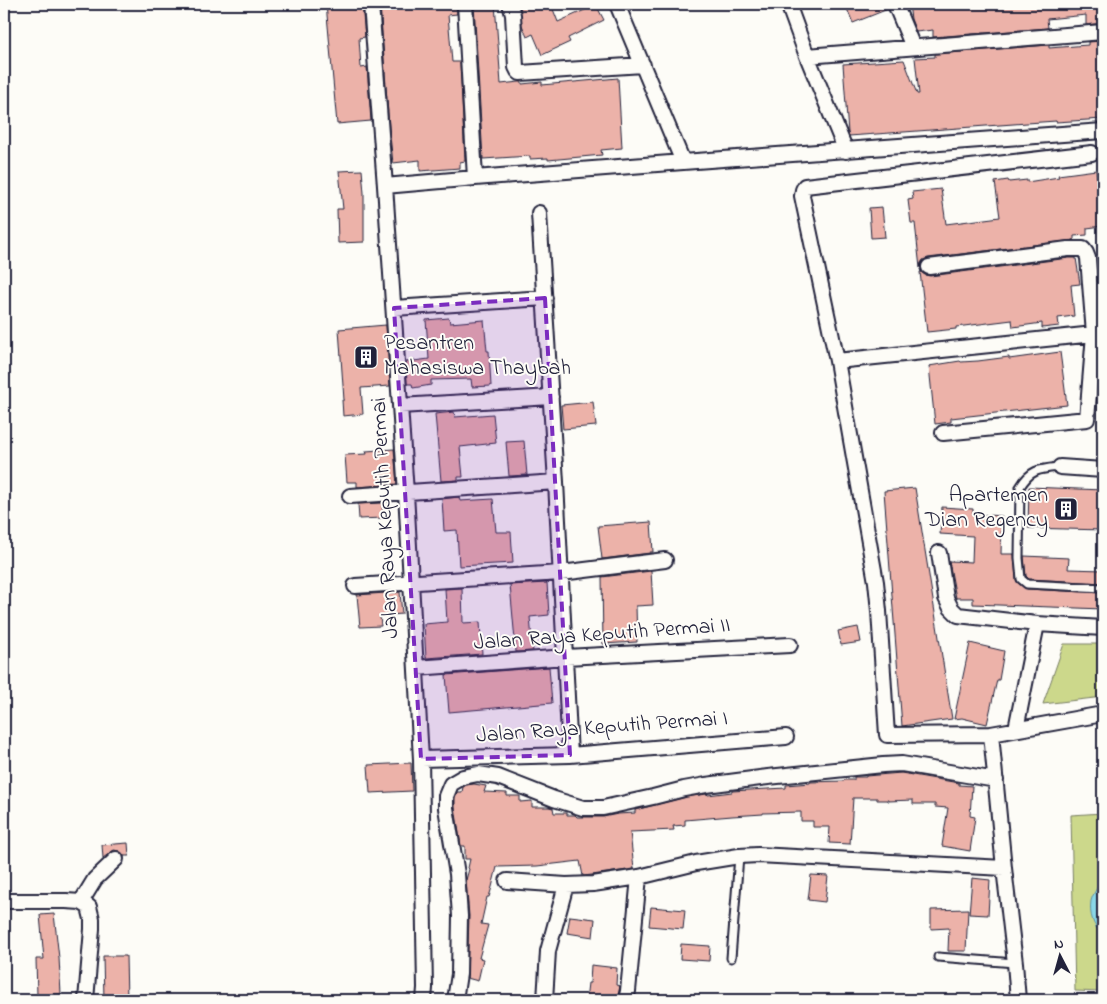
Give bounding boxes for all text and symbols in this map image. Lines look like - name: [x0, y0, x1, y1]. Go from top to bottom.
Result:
- place label: Pesantren Mahasiswa Thaybah: [384, 328, 571, 386]
- building icon: Pesantren Mahasiswa Thaybah: [353, 344, 379, 370]
- street label: Jalan Raya Keputih Permai: [364, 397, 409, 639]
- place label: Apartemen Dian Regency: [924, 480, 1048, 538]
- building icon: Apartemen Dian Regency: [1053, 496, 1079, 522]
- street label: Jalan Raya Keputih Permai II: [473, 610, 732, 661]
- street label: Jalan Raya Keputih Permai I: [475, 703, 729, 754]
- north arrow: [1034, 932, 1084, 982]
- text: N: [1053, 934, 1065, 955]

